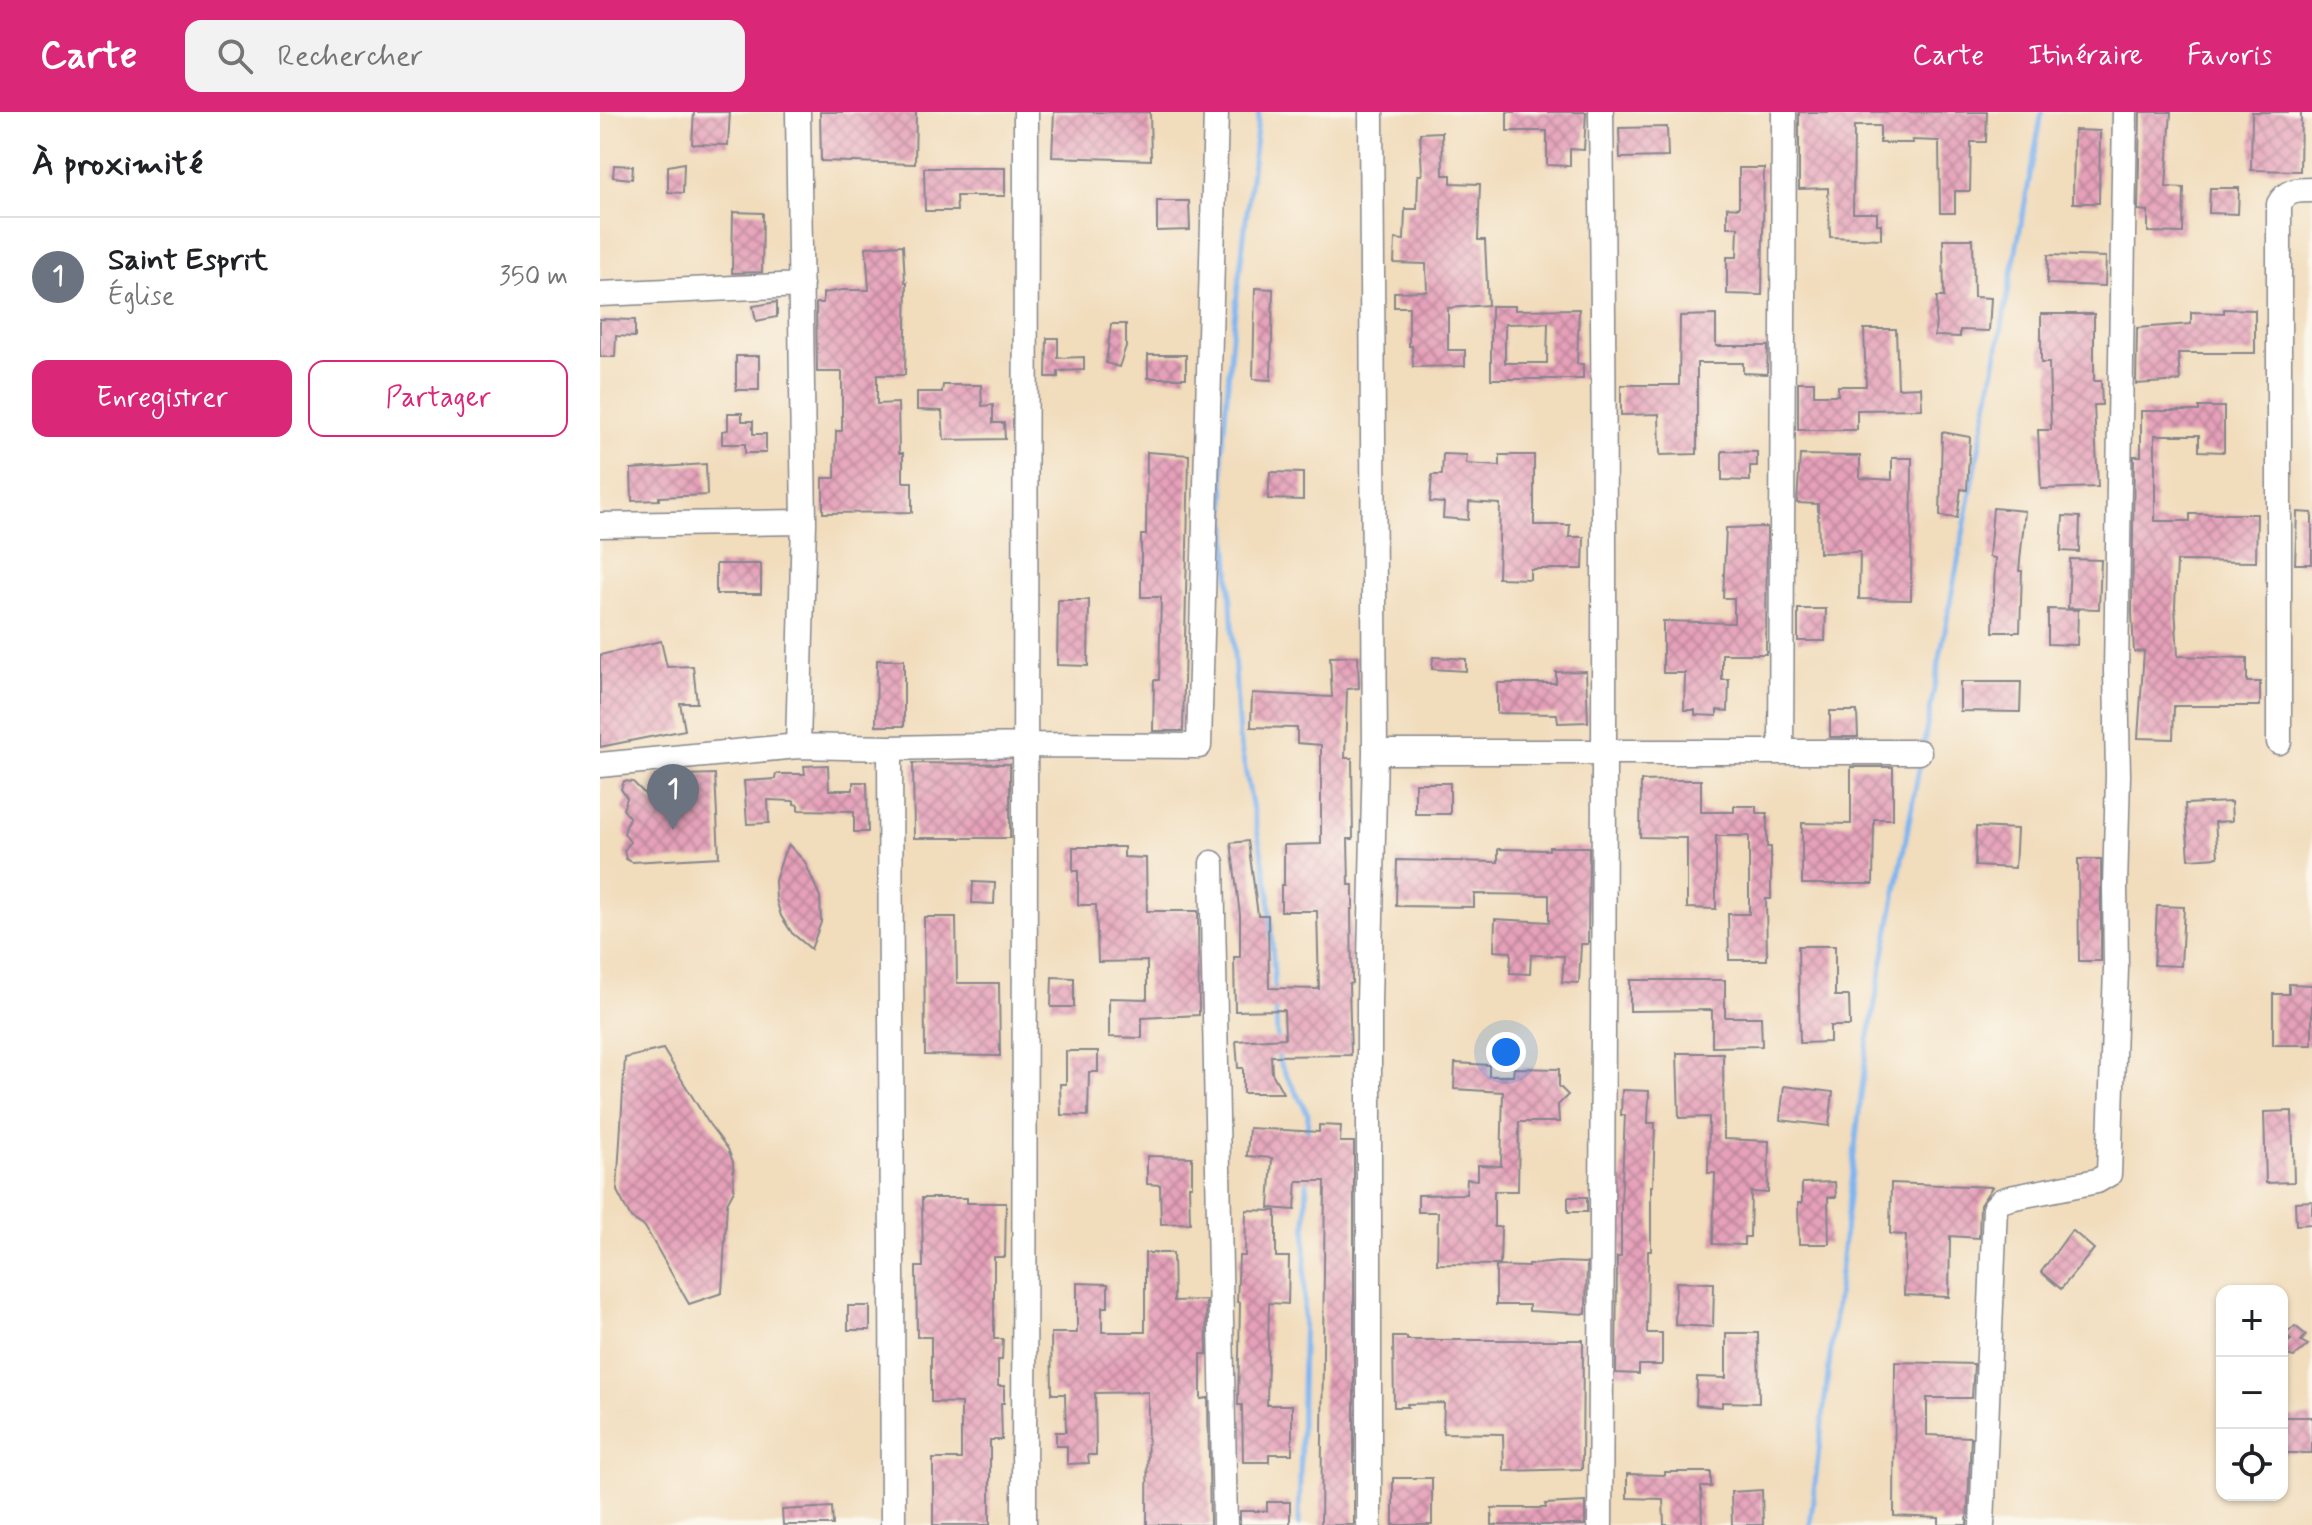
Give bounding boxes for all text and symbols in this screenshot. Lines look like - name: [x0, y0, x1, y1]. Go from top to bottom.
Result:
- search box: [185, 20, 745, 92]
- text: Carte: [40, 32, 137, 81]
- icon: search: [213, 34, 257, 78]
- text: Rechercher: [277, 37, 423, 76]
- text: Carte: [1912, 38, 1984, 75]
- text: Itinéraire: [2028, 38, 2143, 75]
- text: Favoris: [2187, 38, 2272, 75]
- text: À proximité: [32, 142, 203, 187]
- text: Saint Esprit: [108, 241, 268, 280]
- text: 1: [52, 260, 64, 294]
- text: 350 m: [499, 260, 568, 294]
- text: Église: [108, 280, 174, 314]
- button: Enregistrer: [32, 360, 292, 437]
- button: Partager: [308, 360, 568, 437]
- pin: 1: [647, 764, 699, 830]
- your location: [1486, 1032, 1526, 1072]
- map controls: [2216, 1285, 2288, 1501]
- button: +: [2216, 1285, 2288, 1357]
- button: −: [2216, 1357, 2288, 1429]
- button: locate: [2216, 1429, 2288, 1501]

